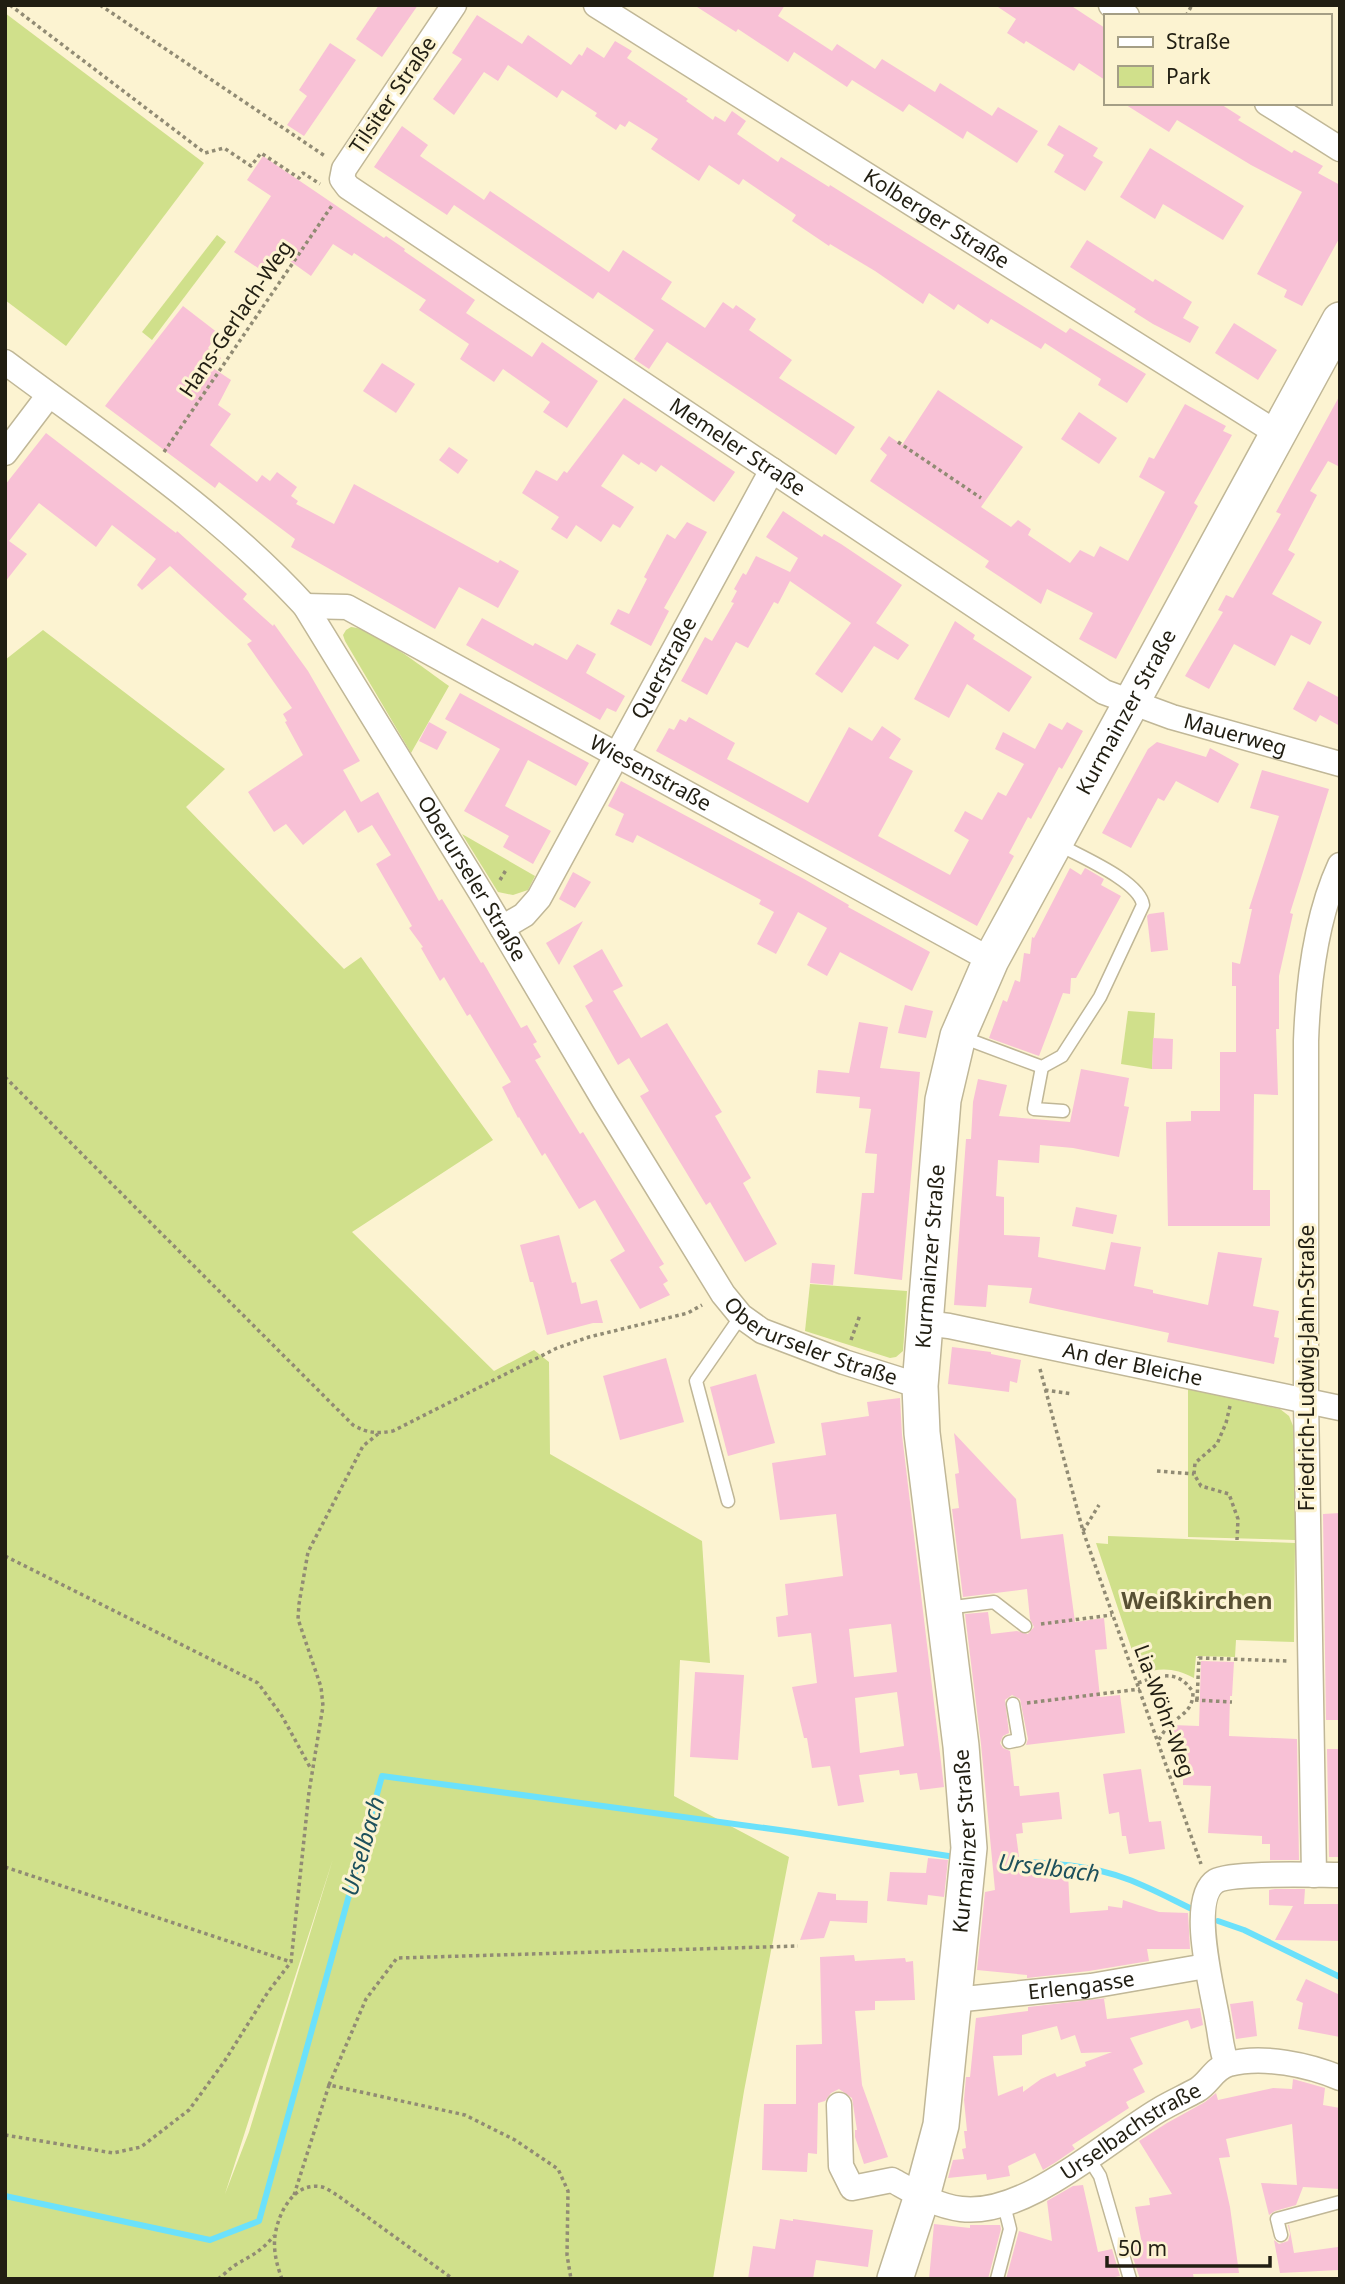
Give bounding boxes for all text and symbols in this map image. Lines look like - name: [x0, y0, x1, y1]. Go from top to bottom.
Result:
- legend: [1104, 14, 1331, 105]
- text: Straße: [1166, 27, 1230, 55]
- street label: Tilsiter Straße: [343, 30, 442, 159]
- text: Park: [1166, 62, 1211, 90]
- street label: Kolberger Straße: [858, 162, 1015, 275]
- street label: Hans-Gerlach-Weg: [172, 234, 298, 402]
- street label: Memeler Straße: [664, 391, 812, 502]
- street label: Querstraße: [624, 611, 703, 724]
- street label: Kurmainzer Straße: [1069, 624, 1182, 799]
- street label: Mauerweg: [1181, 706, 1290, 761]
- street label: Wiesenstraße: [585, 728, 717, 817]
- street label: Oberurseler Straße: [412, 790, 534, 966]
- street label: Kurmainzer Straße: [908, 1163, 951, 1349]
- street label: Friedrich-Ludwig-Jahn-Straße: [1292, 1225, 1320, 1511]
- street label: Oberurseler Straße: [718, 1291, 901, 1391]
- street label: An der Bleiche: [1061, 1335, 1205, 1392]
- district label: Weißkirchen: [1121, 1583, 1273, 1616]
- street label: Lia-Wöhr-Weg: [1128, 1641, 1202, 1781]
- street label: Kurmainzer Straße: [945, 1748, 982, 1934]
- water label: Urselbach: [333, 1792, 392, 1899]
- water label: Urselbach: [996, 1845, 1102, 1889]
- street label: Erlengasse: [1026, 1964, 1137, 2005]
- street label: Urselbachstraße: [1055, 2075, 1206, 2186]
- scale bar: [1107, 2224, 1270, 2268]
- text: 50 m: [1118, 2234, 1167, 2262]

